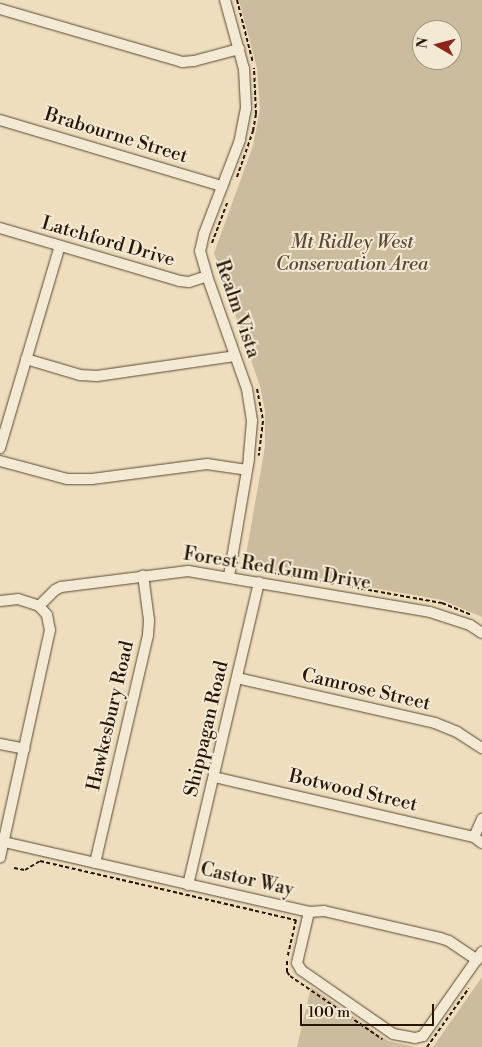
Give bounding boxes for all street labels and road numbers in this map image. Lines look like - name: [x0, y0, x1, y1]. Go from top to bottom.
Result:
- street label: Brabourne Street: [42, 103, 190, 169]
- street label: Latchford Drive: [39, 212, 177, 272]
- street label: Realm Vista: [210, 257, 264, 361]
- street label: Forest Red Gum Drive: [182, 543, 372, 595]
- street label: Hawkesbury Road: [83, 639, 139, 793]
- street label: Shippagan Road: [180, 659, 234, 799]
- street label: Camrose Street: [299, 664, 433, 716]
- street label: Botwood Street: [287, 765, 419, 817]
- street label: Castor Way: [198, 858, 296, 902]

